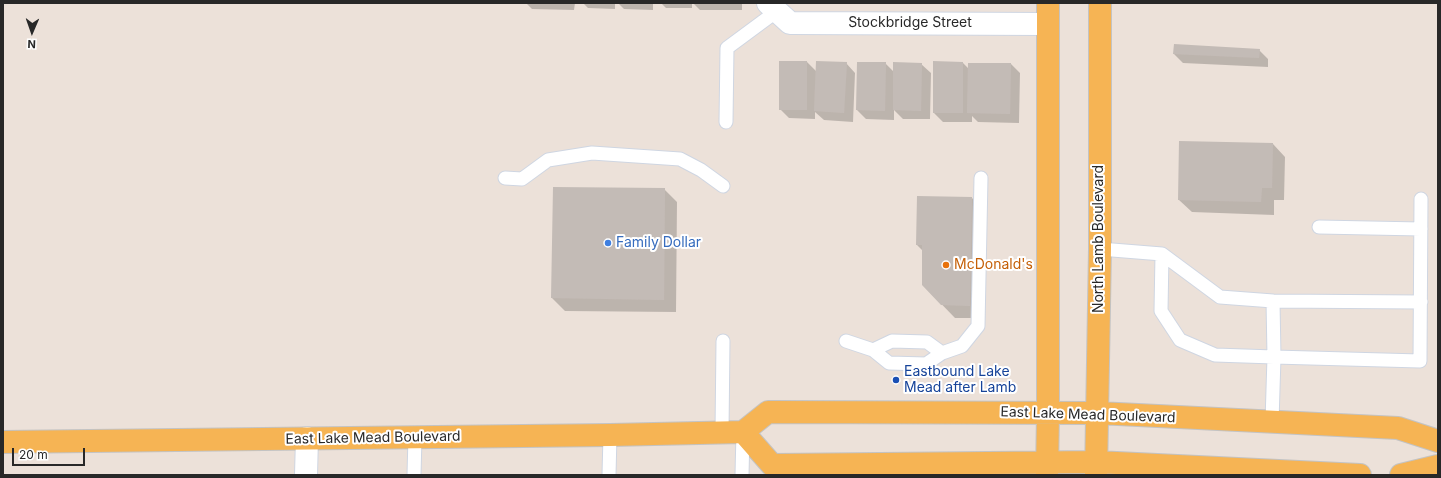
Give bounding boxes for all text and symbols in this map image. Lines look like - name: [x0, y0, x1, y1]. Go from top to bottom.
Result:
- north arrow: [12, 12, 52, 52]
- street label: Stockbridge Street: [848, 15, 972, 31]
- text: N: [27, 37, 36, 51]
- street label: North Lamb Boulevard: [1091, 165, 1107, 313]
- place label: Family Dollar: [616, 235, 701, 251]
- marker: Family Dollar: [603, 238, 613, 248]
- place label: McDonald's: [954, 257, 1033, 273]
- marker: McDonald's: [941, 260, 951, 270]
- place label: Eastbound Lake Mead after Lamb: [904, 364, 1016, 396]
- marker: Eastbound Lake Mead after Lamb: [891, 375, 901, 385]
- street label: East Lake Mead Boulevard: [1000, 404, 1176, 426]
- street label: East Lake Mead Boulevard: [285, 428, 461, 448]
- scale bar: [14, 440, 87, 466]
- text: 20 m: [19, 447, 48, 462]

